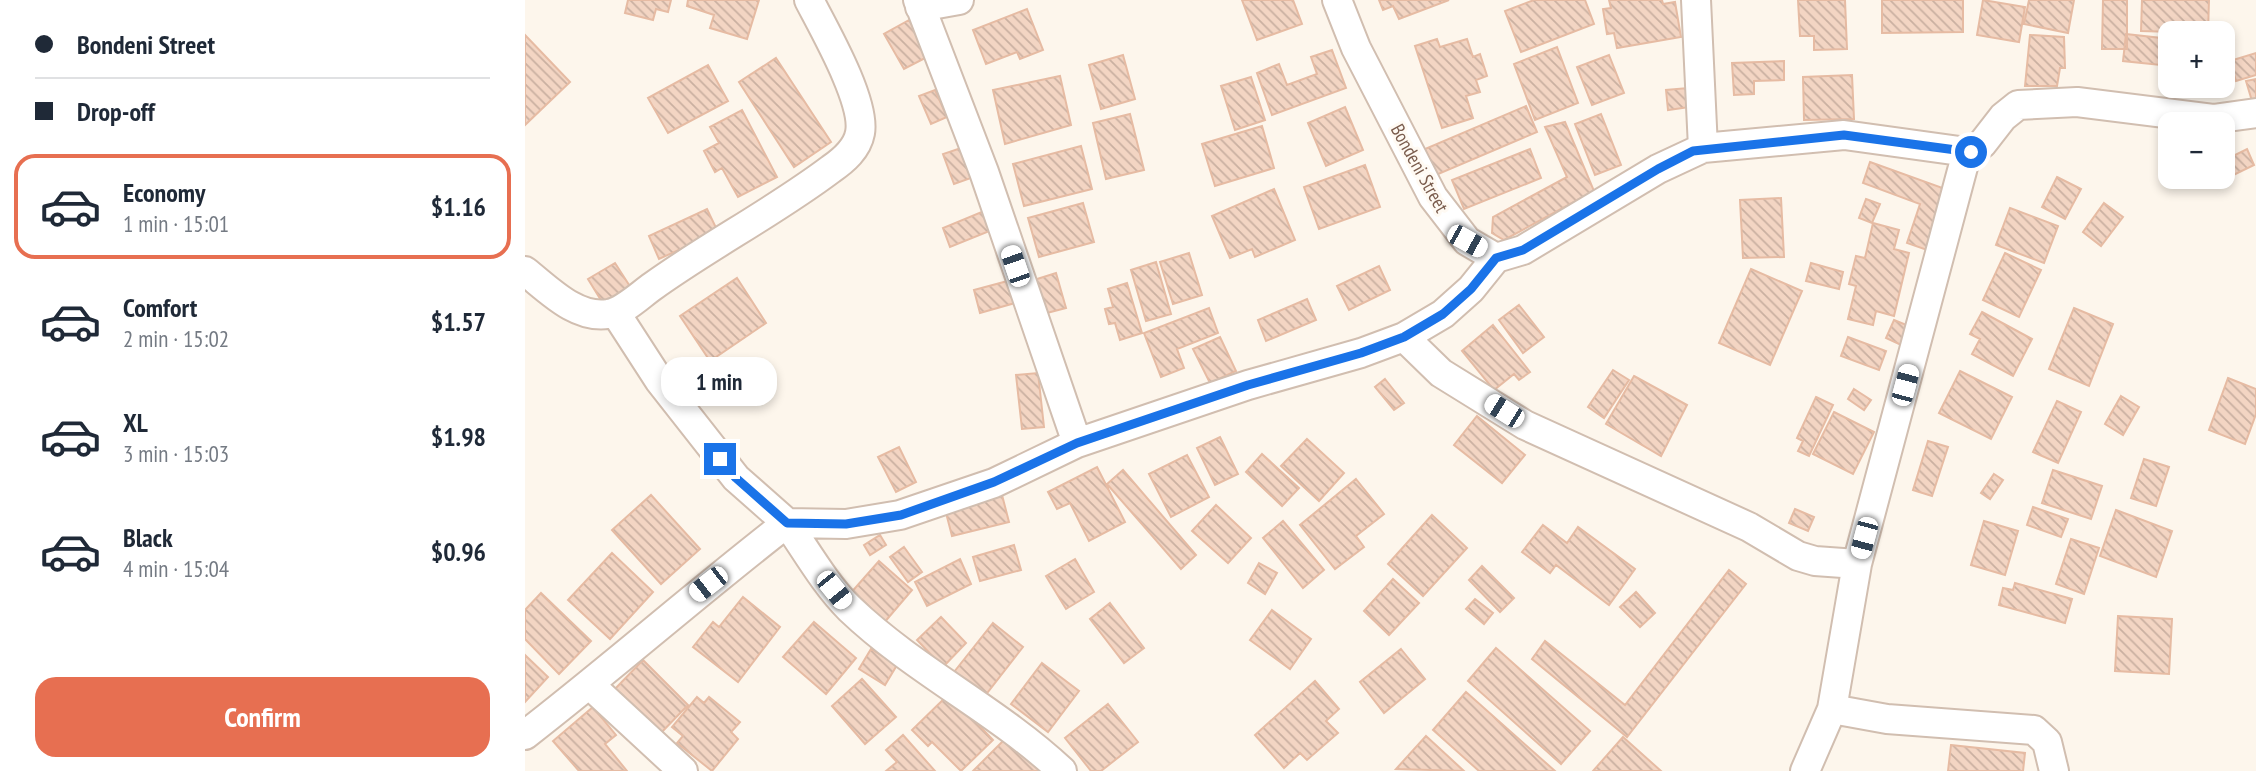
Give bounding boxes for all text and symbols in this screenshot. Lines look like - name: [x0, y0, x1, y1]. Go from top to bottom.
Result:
- map controls: [2158, 21, 2235, 189]
- button: +: [2158, 21, 2235, 98]
- text: Bondeni Street: [77, 28, 215, 61]
- text: Drop-off: [77, 95, 155, 128]
- button: −: [2158, 112, 2235, 189]
- street label: Bondeni Street: [1386, 120, 1454, 217]
- route start: [1955, 136, 1987, 168]
- icon: car: [39, 175, 102, 238]
- text: Economy: [123, 176, 205, 209]
- text: $1.16: [431, 190, 486, 223]
- text: 1 min · 15:01: [123, 209, 229, 238]
- car: [1444, 222, 1491, 260]
- car: [999, 243, 1032, 289]
- icon: car: [39, 290, 102, 353]
- text: Comfort: [123, 291, 197, 324]
- text: $1.57: [431, 305, 486, 338]
- text: 2 min · 15:02: [123, 324, 229, 353]
- callout: 1 min: [662, 358, 778, 406]
- car: [1890, 362, 1921, 408]
- text: 1 min: [696, 367, 742, 396]
- car: [1481, 391, 1528, 431]
- icon: car: [39, 405, 102, 468]
- text: XL: [123, 406, 148, 439]
- text: $1.98: [431, 420, 486, 453]
- text: 3 min · 15:03: [123, 439, 229, 468]
- route end: [704, 443, 736, 475]
- car: [1849, 515, 1880, 561]
- icon: car: [39, 520, 102, 583]
- text: Black: [123, 521, 173, 554]
- text: $0.96: [431, 535, 486, 568]
- text: 4 min · 15:04: [123, 554, 229, 583]
- car: [685, 563, 732, 605]
- car: [813, 567, 856, 613]
- button: Confirm: [35, 677, 490, 757]

